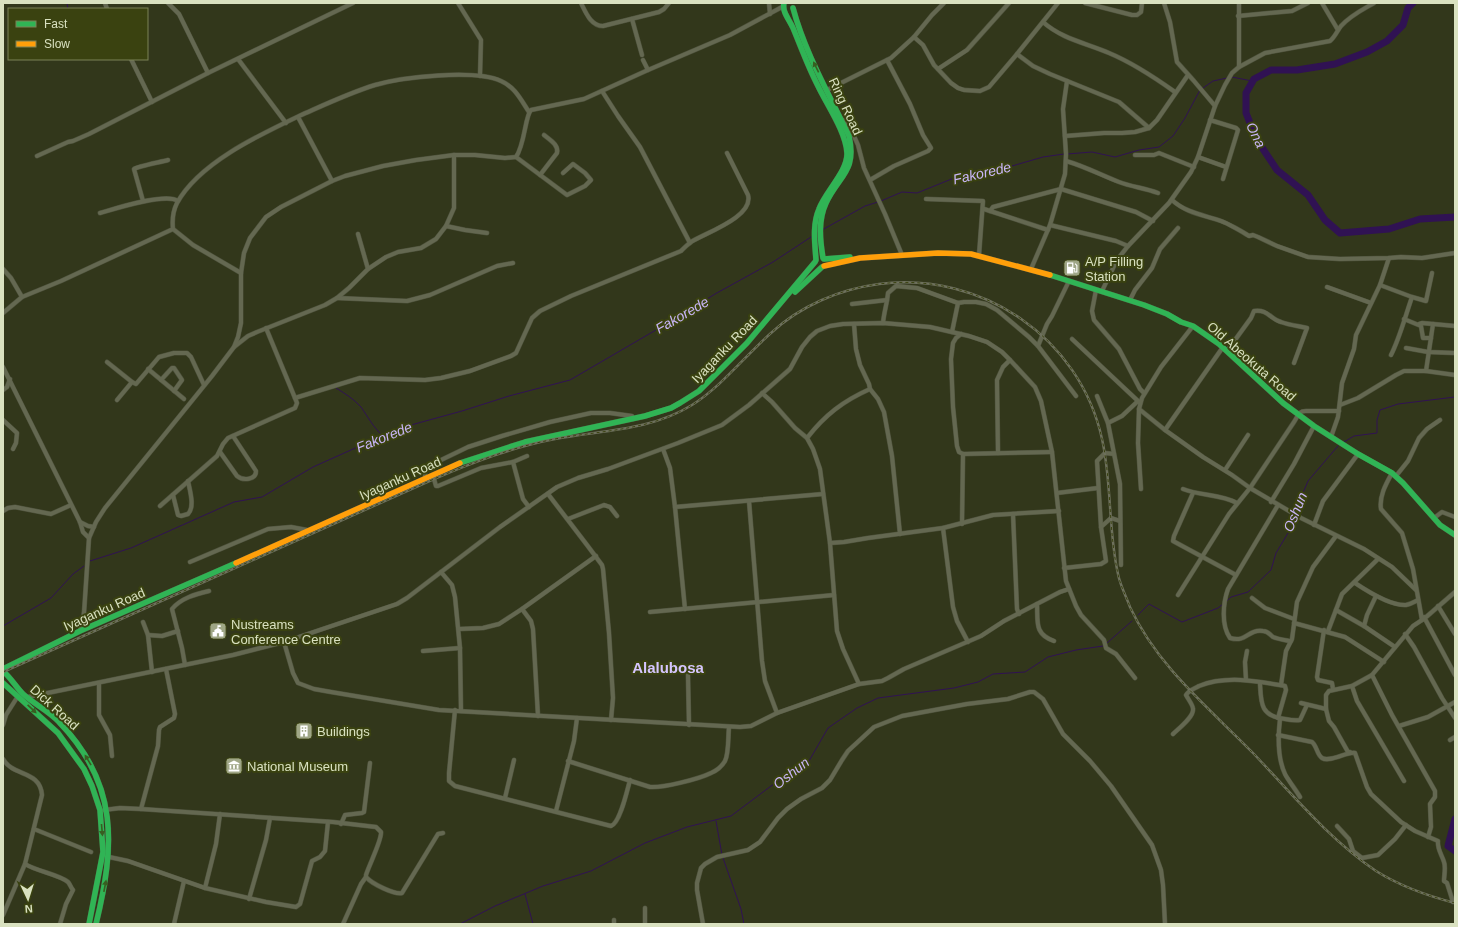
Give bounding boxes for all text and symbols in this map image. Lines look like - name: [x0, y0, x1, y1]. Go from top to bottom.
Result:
- legend: [8, 8, 148, 60]
- text: Fast: [44, 17, 68, 31]
- text: Slow: [44, 37, 70, 51]
- one-way arrow: [813, 62, 819, 73]
- street label: Ring Road: [826, 75, 865, 137]
- water label: Ona: [1243, 120, 1269, 151]
- water label: Fakorede: [951, 159, 1013, 187]
- place label: A/P Filling Station: [1085, 254, 1143, 284]
- fuel station icon: A/P Filling Station: [1062, 258, 1082, 278]
- water label: Fakorede: [652, 293, 712, 337]
- street label: Iyaganku Road: [689, 313, 760, 386]
- street label: Old Abeokuta Road: [1204, 319, 1299, 404]
- water label: Fakorede: [354, 418, 415, 455]
- street label: Iyaganku Road: [357, 454, 443, 503]
- water label: Oshun: [1280, 490, 1310, 534]
- street label: Iyaganku Road: [61, 585, 147, 634]
- place label: Nustreams Conference Centre: [231, 617, 341, 647]
- public building icon: Nustreams Conference Centre: [208, 621, 228, 641]
- district label: Alalubosa: [632, 659, 704, 676]
- street label: Dick Road: [27, 682, 82, 733]
- one-way arrow: [27, 705, 37, 714]
- building icon: Buildings: [294, 721, 314, 741]
- place label: Buildings: [317, 724, 370, 739]
- one-way arrow: [85, 754, 92, 766]
- water label: Oshun: [770, 754, 812, 792]
- museum icon: National Museum: [224, 756, 244, 776]
- place label: National Museum: [247, 759, 348, 774]
- one-way arrow: [98, 824, 105, 836]
- north arrow: [8, 879, 48, 919]
- one-way arrow: [102, 880, 108, 892]
- text: N: [24, 903, 33, 915]

